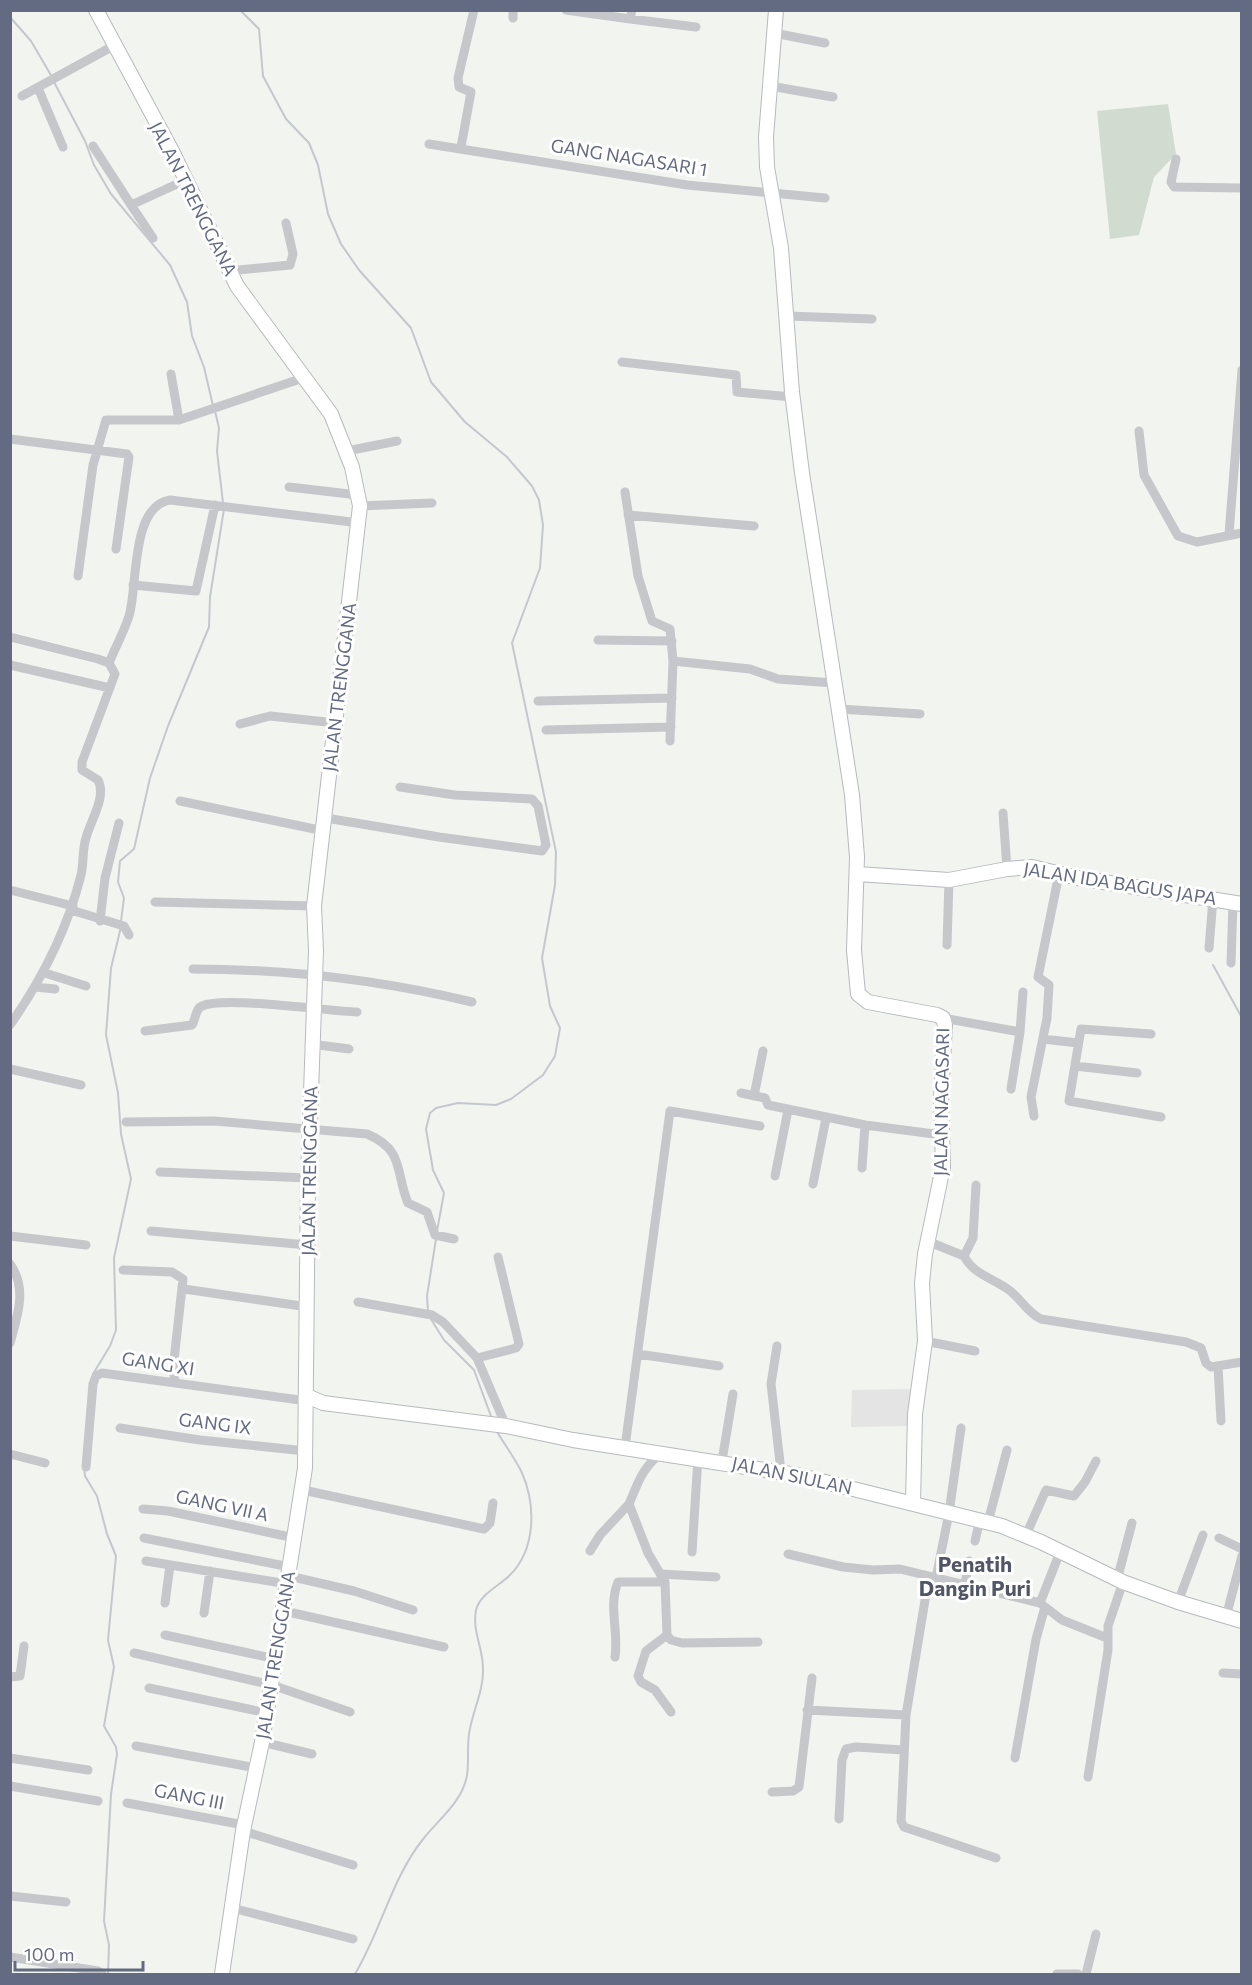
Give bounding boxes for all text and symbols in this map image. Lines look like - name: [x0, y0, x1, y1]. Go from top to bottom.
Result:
- street label: JALAN TRENGGANA: [145, 118, 242, 279]
- street label: GANG NAGASARI 1: [549, 134, 709, 180]
- street label: JALAN TRENGGANA: [318, 601, 360, 773]
- street label: JALAN IDA BAGUS JAPA: [1022, 857, 1218, 909]
- street label: JALAN NAGASARI: [929, 1028, 953, 1176]
- street label: JALAN TRENGGANA: [297, 1086, 321, 1256]
- street label: GANG XI: [120, 1346, 196, 1380]
- street label: GANG IX: [178, 1408, 253, 1438]
- street label: JALAN SIULAN: [730, 1452, 854, 1499]
- street label: GANG VII A: [174, 1484, 271, 1526]
- district label: Penatih Dangin Puri: [919, 1551, 1031, 1600]
- street label: JALAN TRENGGANA: [251, 1569, 299, 1741]
- street label: GANG III: [152, 1778, 226, 1814]
- scale bar: [15, 1934, 142, 1972]
- text: 100 m: [24, 1943, 74, 1965]

